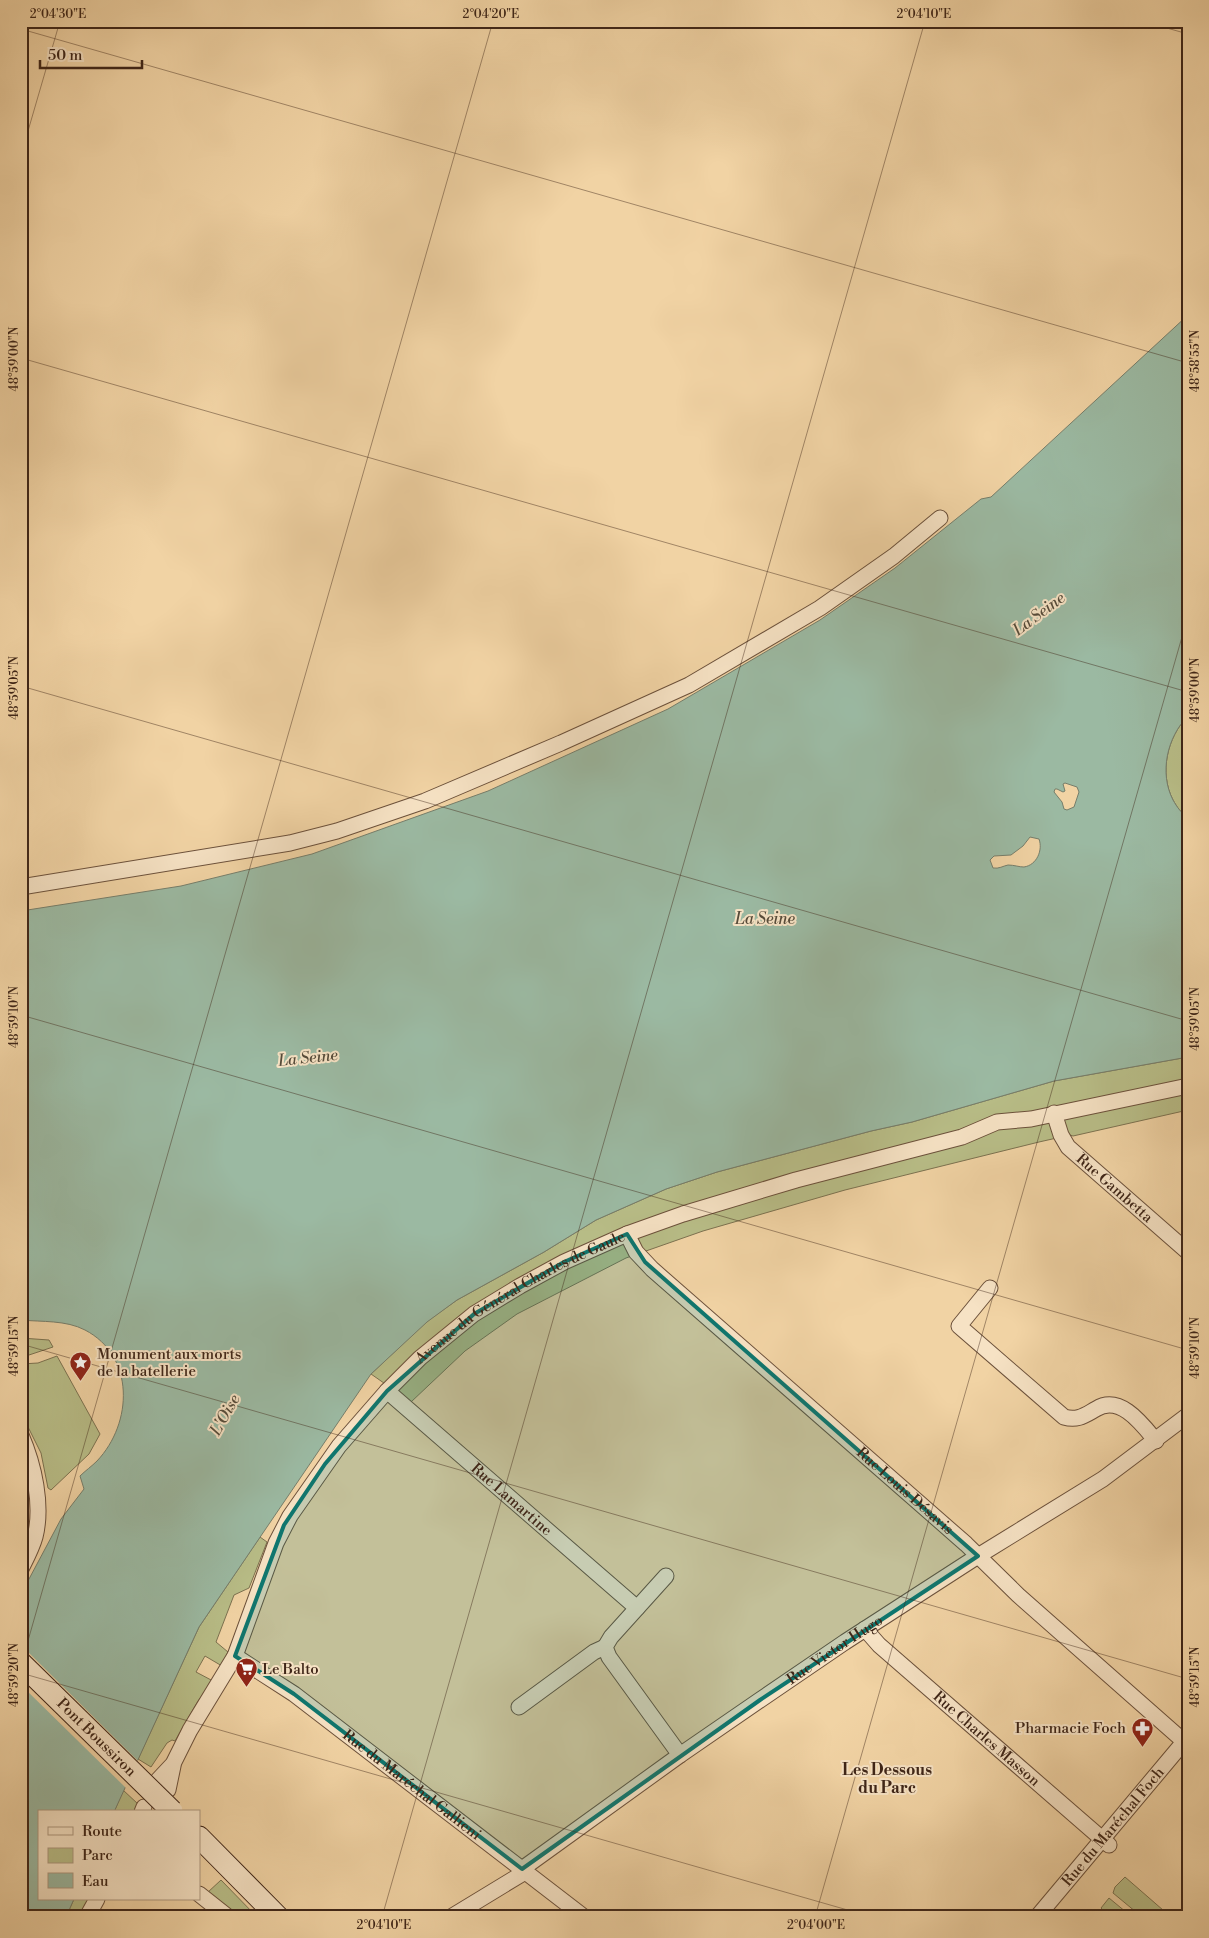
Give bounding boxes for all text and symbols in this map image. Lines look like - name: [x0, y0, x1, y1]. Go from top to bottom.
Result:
- text: 2°04'30"E: [30, 7, 86, 22]
- text: 2°04'20"E: [463, 7, 519, 22]
- text: 2°04'10"E: [897, 7, 951, 22]
- scale bar: [40, 38, 142, 70]
- text: 50 m: [48, 46, 82, 65]
- text: 48°59'00"N: [7, 326, 22, 392]
- text: 48°58'55"N: [1188, 330, 1203, 392]
- water label: La Seine: [1008, 588, 1069, 641]
- text: 48°59'05"N: [7, 656, 22, 720]
- text: 48°59'00"N: [1188, 657, 1203, 723]
- water label: La Seine: [734, 909, 795, 929]
- text: 48°59'10"N: [7, 986, 22, 1048]
- text: 48°59'05"N: [1188, 987, 1203, 1051]
- water label: La Seine: [276, 1045, 339, 1071]
- street label: Rue Gambetta: [1072, 1149, 1157, 1227]
- street label: Avenue du Général Charles de Gaule: [410, 1227, 628, 1368]
- text: 48°59'15"N: [7, 1315, 22, 1376]
- text: 48°59'10"N: [1188, 1317, 1203, 1379]
- place label: Monument aux morts de la batellerie: [97, 1345, 241, 1381]
- place icon: Monument aux morts de la batellerie: [69, 1351, 93, 1382]
- water label: L'Oise: [205, 1390, 245, 1440]
- street label: Rue Louis Désavis: [852, 1443, 958, 1539]
- street label: Rue Lamartine: [467, 1459, 556, 1540]
- street label: Rue Victor Hugo: [783, 1611, 886, 1689]
- text: 48°59'20"N: [7, 1643, 22, 1707]
- text: 48°59'15"N: [1188, 1646, 1203, 1707]
- supermarket icon: Le Balto: [234, 1657, 258, 1688]
- place label: Le Balto: [262, 1660, 319, 1679]
- street label: Rue Charles Masson: [929, 1687, 1044, 1790]
- street label: Pont Boussiron: [53, 1694, 141, 1781]
- pharmacy icon: Pharmacie Foch: [1130, 1716, 1154, 1747]
- place label: Pharmacie Foch: [1015, 1719, 1126, 1738]
- street label: Rue du Maréchal Gallieni: [339, 1725, 485, 1844]
- district label: Les Dessous du Parc: [842, 1760, 932, 1798]
- street label: Rue du Maréchal Foch: [1057, 1763, 1168, 1890]
- legend: [38, 1810, 200, 1900]
- text: Route: [82, 1822, 122, 1841]
- text: Parc: [82, 1846, 113, 1865]
- text: Eau: [82, 1872, 109, 1891]
- text: 2°04'10"E: [357, 1918, 411, 1933]
- text: 2°04'00"E: [787, 1918, 845, 1933]

